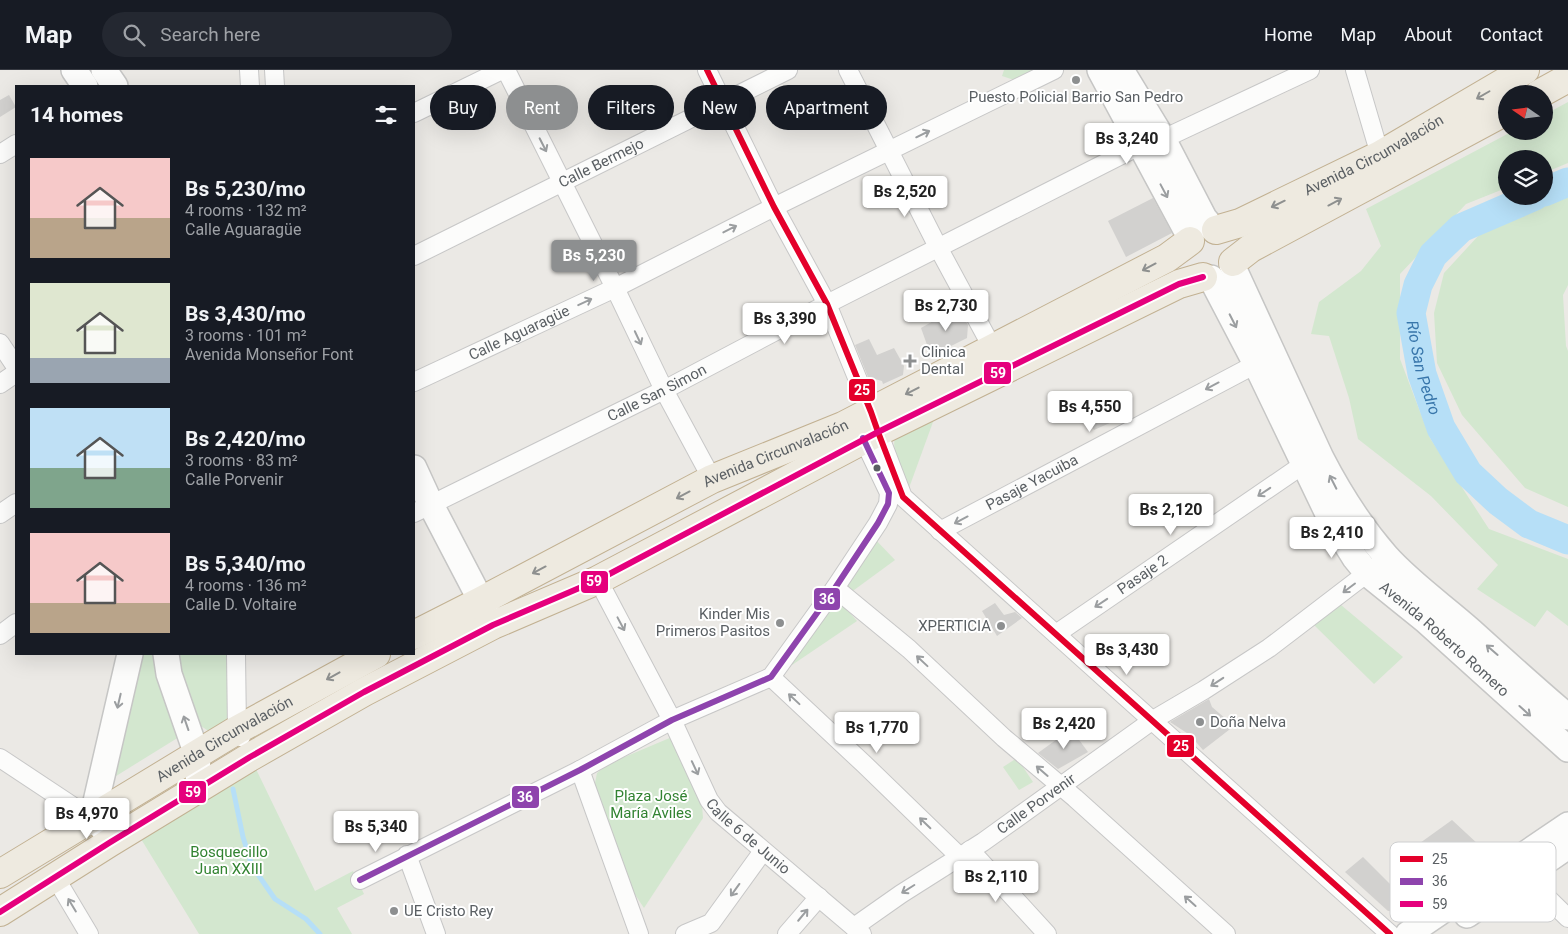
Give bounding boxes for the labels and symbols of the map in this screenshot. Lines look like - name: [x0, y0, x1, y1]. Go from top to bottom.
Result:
- marker: Puesto Policial Barrio San Pedro: [1070, 74, 1082, 86]
- north arrow: [1498, 85, 1552, 140]
- place label: Puesto Policial Barrio San Pedro: [969, 88, 1183, 106]
- one-way arrow: [1477, 90, 1491, 100]
- street label: Avenida Circunvalación: [1301, 111, 1447, 199]
- pin: Bs 3,240: [1075, 122, 1179, 165]
- one-way arrow: [915, 129, 930, 139]
- street label: Calle Bermejo: [556, 134, 647, 192]
- one-way arrow: [539, 137, 549, 152]
- pin: Bs 2,520: [853, 176, 957, 218]
- one-way arrow: [1159, 183, 1169, 198]
- one-way arrow: [1328, 197, 1342, 207]
- one-way arrow: [1271, 200, 1286, 209]
- one-way arrow: [722, 224, 737, 233]
- pin: Bs 5,230: [542, 240, 646, 282]
- one-way arrow: [1142, 263, 1157, 272]
- pin: Bs 2,730: [894, 290, 998, 332]
- one-way arrow: [577, 296, 592, 306]
- street label: Calle Aguaragüe: [466, 302, 572, 364]
- pin: Bs 3,390: [733, 302, 837, 345]
- one-way arrow: [1229, 313, 1239, 328]
- water label: Río San Pedro: [1403, 319, 1445, 418]
- one-way arrow: [634, 330, 644, 345]
- place label: Clinica Dental: [921, 343, 966, 378]
- marker: Clinica Dental: [903, 354, 917, 368]
- street label: Calle San Simon: [604, 360, 710, 425]
- line badge: 59: [983, 361, 1012, 385]
- text: 59: [990, 365, 1006, 381]
- line badge: 25: [848, 378, 876, 402]
- one-way arrow: [1205, 381, 1220, 391]
- text: 25: [854, 382, 870, 398]
- one-way arrow: [904, 386, 919, 396]
- pin: Bs 4,550: [1038, 390, 1142, 433]
- street label: Avenida Circunvalación: [700, 416, 852, 491]
- street label: Pasaje Yacuiba: [983, 451, 1081, 514]
- unlabelled marker: [872, 463, 882, 473]
- one-way arrow: [1328, 475, 1337, 490]
- one-way arrow: [1257, 487, 1271, 497]
- one-way arrow: [676, 491, 691, 500]
- pin: Bs 2,120: [1119, 494, 1223, 536]
- one-way arrow: [953, 515, 968, 525]
- pin: Bs 2,410: [1280, 516, 1384, 559]
- street label: Pasaje 2: [1114, 551, 1171, 598]
- one-way arrow: [532, 566, 547, 576]
- line badge: 59: [580, 570, 609, 594]
- text: 59: [586, 573, 602, 589]
- street label: Avenida Roberto Romero: [1376, 578, 1513, 700]
- one-way arrow: [1342, 583, 1356, 593]
- line badge: 36: [813, 587, 841, 611]
- text: 36: [819, 591, 835, 607]
- one-way arrow: [1094, 599, 1108, 609]
- place label: Kinder Mis Primeros Pasitos: [656, 605, 770, 640]
- one-way arrow: [616, 616, 626, 631]
- marker: Kinder Mis Primeros Pasitos: [774, 617, 786, 629]
- place label: XPERTICIA: [918, 617, 991, 635]
- marker: XPERTICIA: [995, 620, 1007, 632]
- pin: Bs 3,430: [1075, 634, 1179, 676]
- one-way arrow: [1485, 644, 1498, 656]
- one-way arrow: [915, 655, 928, 667]
- one-way arrow: [326, 672, 340, 682]
- one-way arrow: [1210, 677, 1224, 687]
- street label: Avenida Circunvalación: [153, 692, 296, 786]
- one-way arrow: [114, 693, 123, 709]
- one-way arrow: [787, 693, 800, 705]
- one-way arrow: [1518, 705, 1531, 717]
- pin: Bs 2,420: [1012, 708, 1116, 750]
- pin: Bs 1,770: [825, 712, 929, 754]
- place label: Doña Nelva: [1210, 713, 1286, 731]
- one-way arrow: [181, 716, 191, 732]
- marker: Doña Nelva: [1194, 716, 1206, 728]
- line badge: 25: [1166, 734, 1195, 758]
- text: 25: [1173, 738, 1189, 754]
- one-way arrow: [690, 760, 700, 775]
- one-way arrow: [1035, 765, 1048, 777]
- street label: Calle Porvenir: [993, 770, 1079, 838]
- line badge: 59: [178, 780, 207, 804]
- text: 59: [185, 784, 201, 800]
- line badge: 36: [511, 785, 540, 809]
- park label: Plaza José María Aviles: [610, 787, 692, 822]
- text: 36: [517, 789, 533, 805]
- street label: Calle 6 de Junio: [702, 795, 794, 878]
- pin: Bs 4,970: [35, 798, 139, 840]
- pin: Bs 5,340: [324, 810, 428, 853]
- one-way arrow: [918, 817, 931, 829]
- legend: [1390, 842, 1556, 922]
- park label: Bosquecillo Juan XXIII: [190, 843, 268, 878]
- text: 25: [1432, 851, 1448, 867]
- pin: Bs 2,110: [944, 860, 1048, 903]
- text: 36: [1432, 873, 1448, 889]
- one-way arrow: [730, 883, 740, 897]
- one-way arrow: [901, 884, 915, 895]
- one-way arrow: [1183, 895, 1196, 907]
- text: 59: [1432, 896, 1448, 912]
- one-way arrow: [66, 899, 76, 913]
- place label: UE Cristo Rey: [404, 902, 493, 920]
- marker: UE Cristo Rey: [388, 905, 400, 917]
- one-way arrow: [797, 909, 808, 922]

